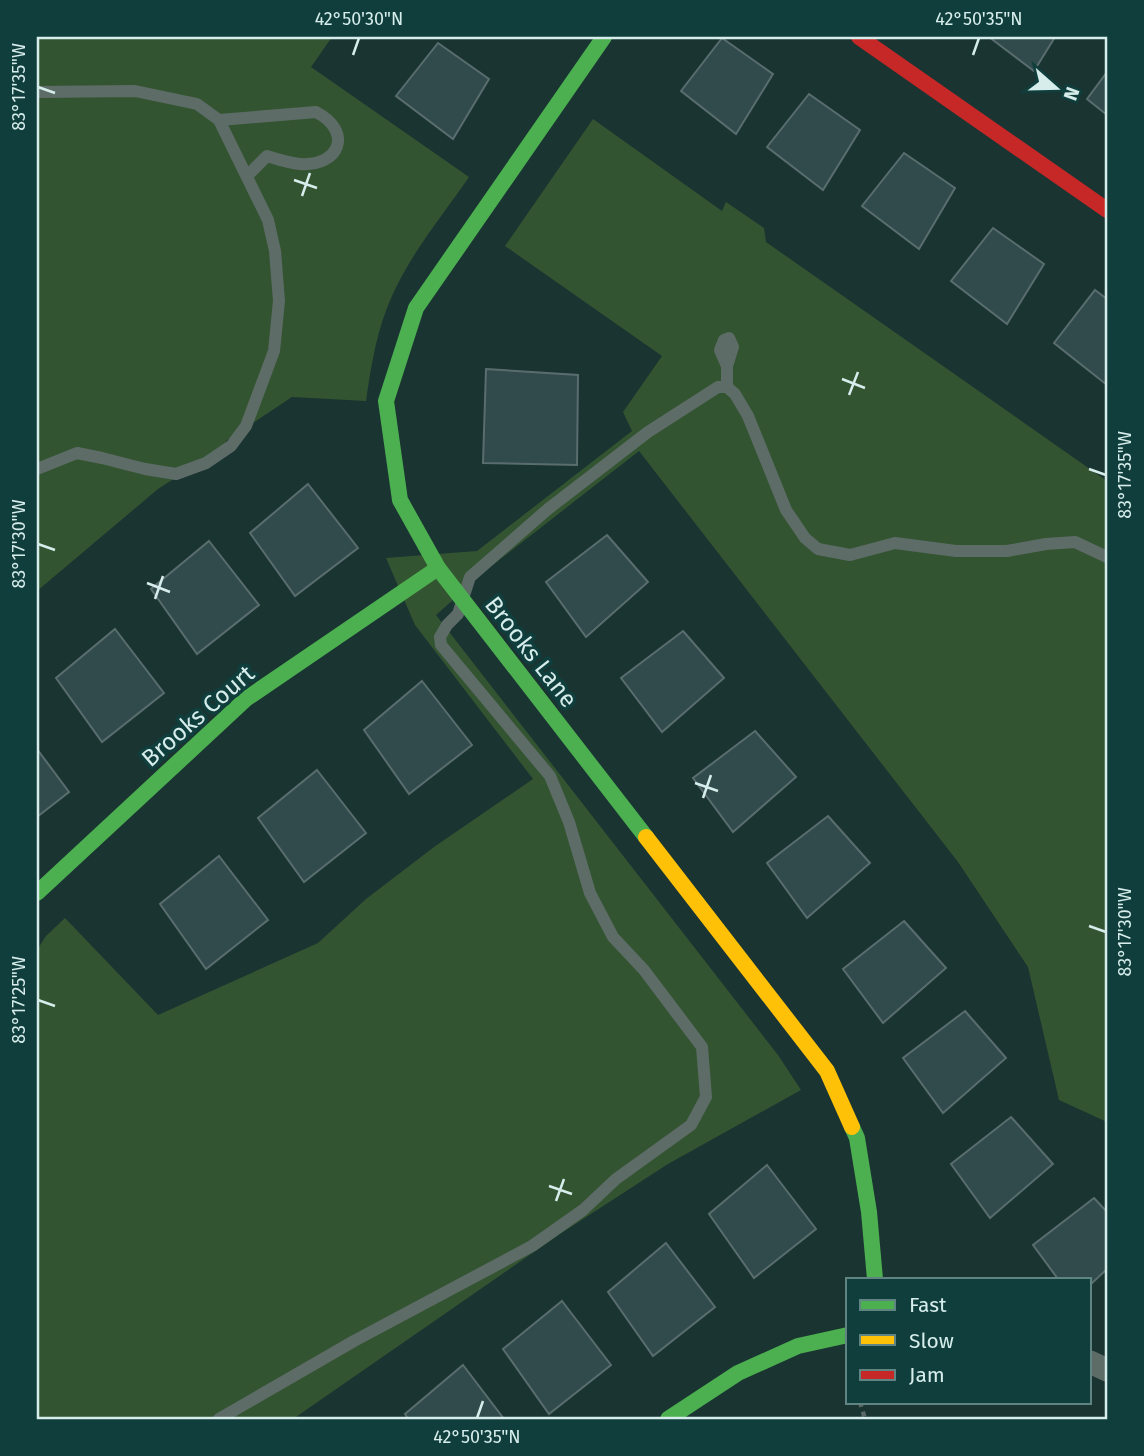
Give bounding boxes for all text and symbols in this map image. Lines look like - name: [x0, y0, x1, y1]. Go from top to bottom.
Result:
- text: 42°50'30"N: [315, 8, 403, 30]
- text: 42°50'35"N: [935, 8, 1023, 30]
- text: 83°17'35"W: [8, 43, 30, 131]
- north arrow: [1021, 52, 1092, 122]
- text: N: [1059, 84, 1084, 104]
- text: 83°17'35"W: [1114, 431, 1136, 519]
- text: 83°17'30"W: [8, 499, 30, 589]
- street label: Brooks Lane: [479, 591, 583, 713]
- street label: Brooks Court: [136, 659, 260, 772]
- text: 83°17'30"W: [1114, 887, 1136, 977]
- text: 83°17'25"W: [8, 956, 30, 1044]
- legend: [846, 1278, 1092, 1404]
- text: Fast: [909, 1292, 947, 1318]
- text: Slow: [909, 1328, 954, 1354]
- text: Jam: [909, 1362, 945, 1388]
- text: 42°50'35"N: [433, 1426, 521, 1448]

